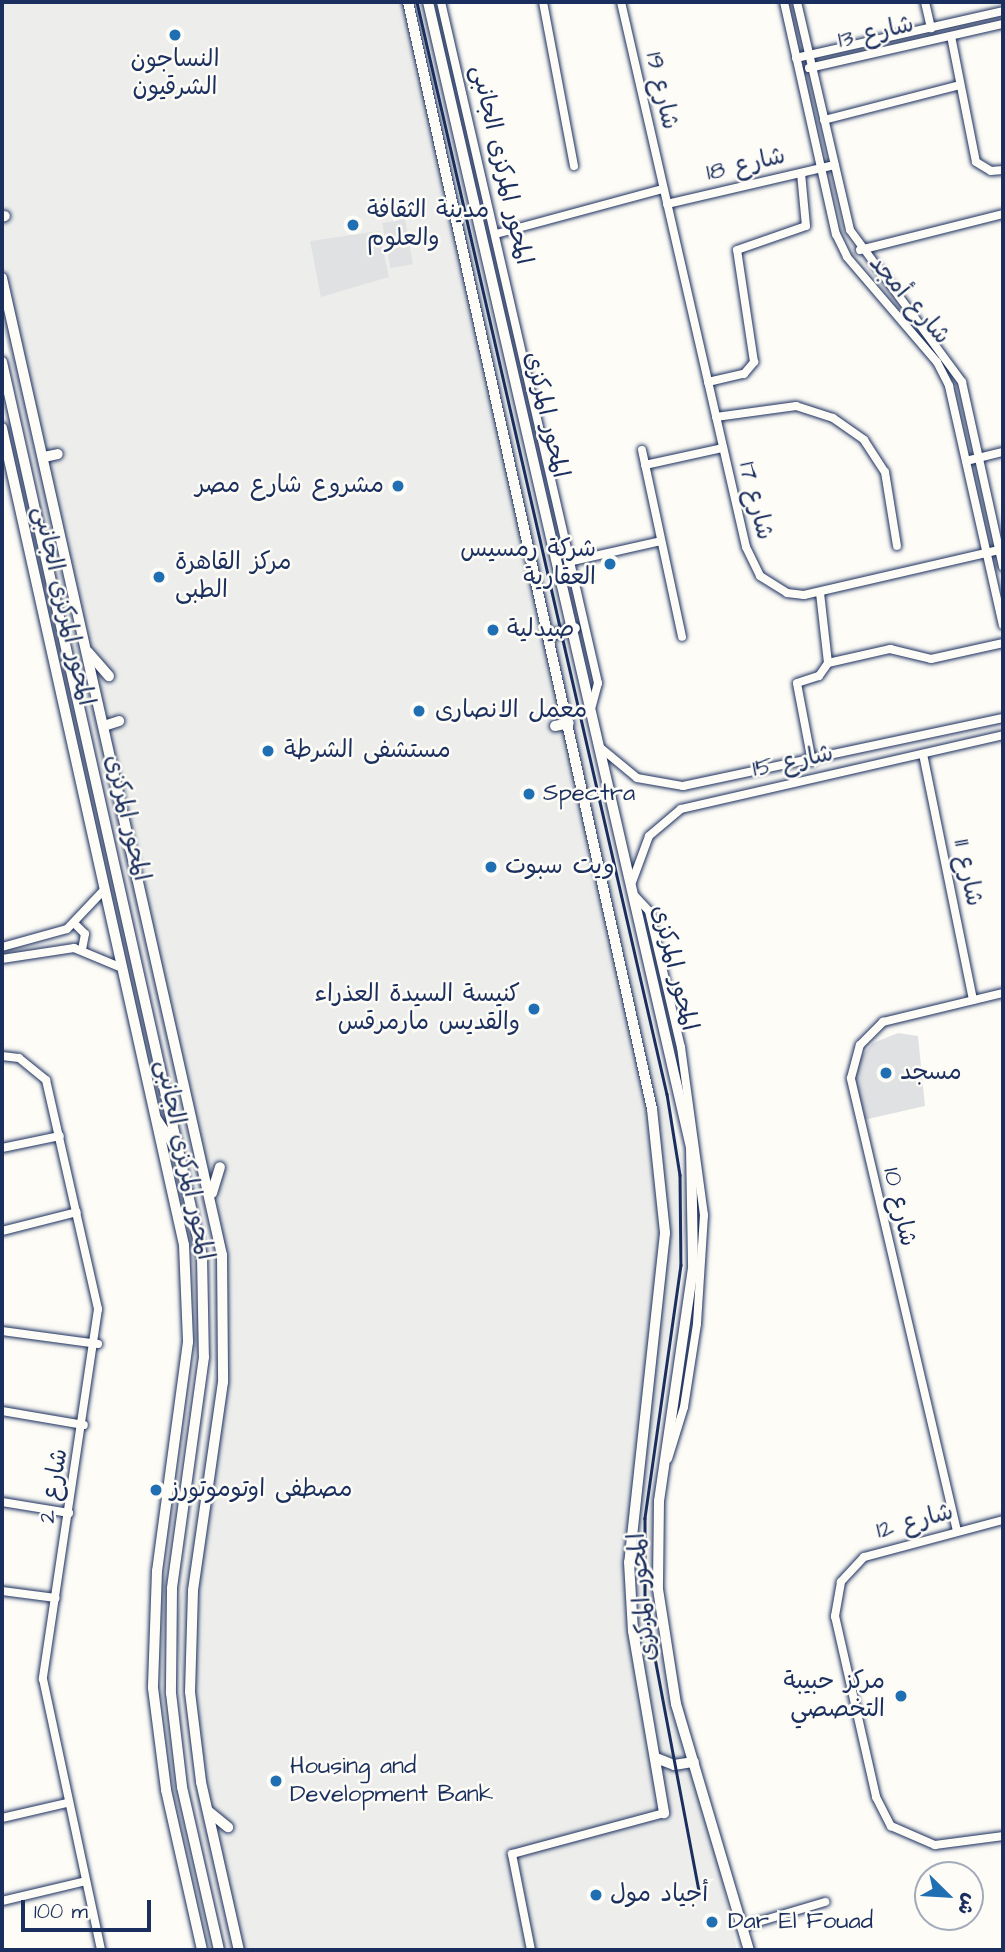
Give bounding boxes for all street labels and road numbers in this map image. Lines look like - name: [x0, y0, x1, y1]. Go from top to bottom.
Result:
- street label: شارع 13: [835, 10, 917, 56]
- street label: شارع 19: [638, 50, 684, 132]
- street label: المحور المركزى الجانبى: [464, 62, 538, 268]
- street label: شارع 18: [704, 142, 788, 188]
- street label: شارع أمجد: [862, 249, 956, 351]
- street label: المحور المركزى: [518, 349, 574, 481]
- street label: شارع 17: [731, 459, 779, 543]
- street label: المحور المركزى الجانبى: [26, 503, 100, 709]
- street label: شارع 15: [750, 739, 836, 785]
- street label: المحور المركزى: [99, 752, 155, 884]
- street label: شارع 11: [946, 837, 988, 909]
- street label: المحور المركزى: [644, 902, 704, 1034]
- street label: المحور المركزى الجانبى: [149, 1057, 219, 1263]
- street label: شارع 10: [876, 1165, 922, 1249]
- street label: شارع 2: [33, 1446, 75, 1526]
- street label: شارع 12: [873, 1498, 957, 1546]
- street label: المحور المركزى: [623, 1532, 663, 1662]

